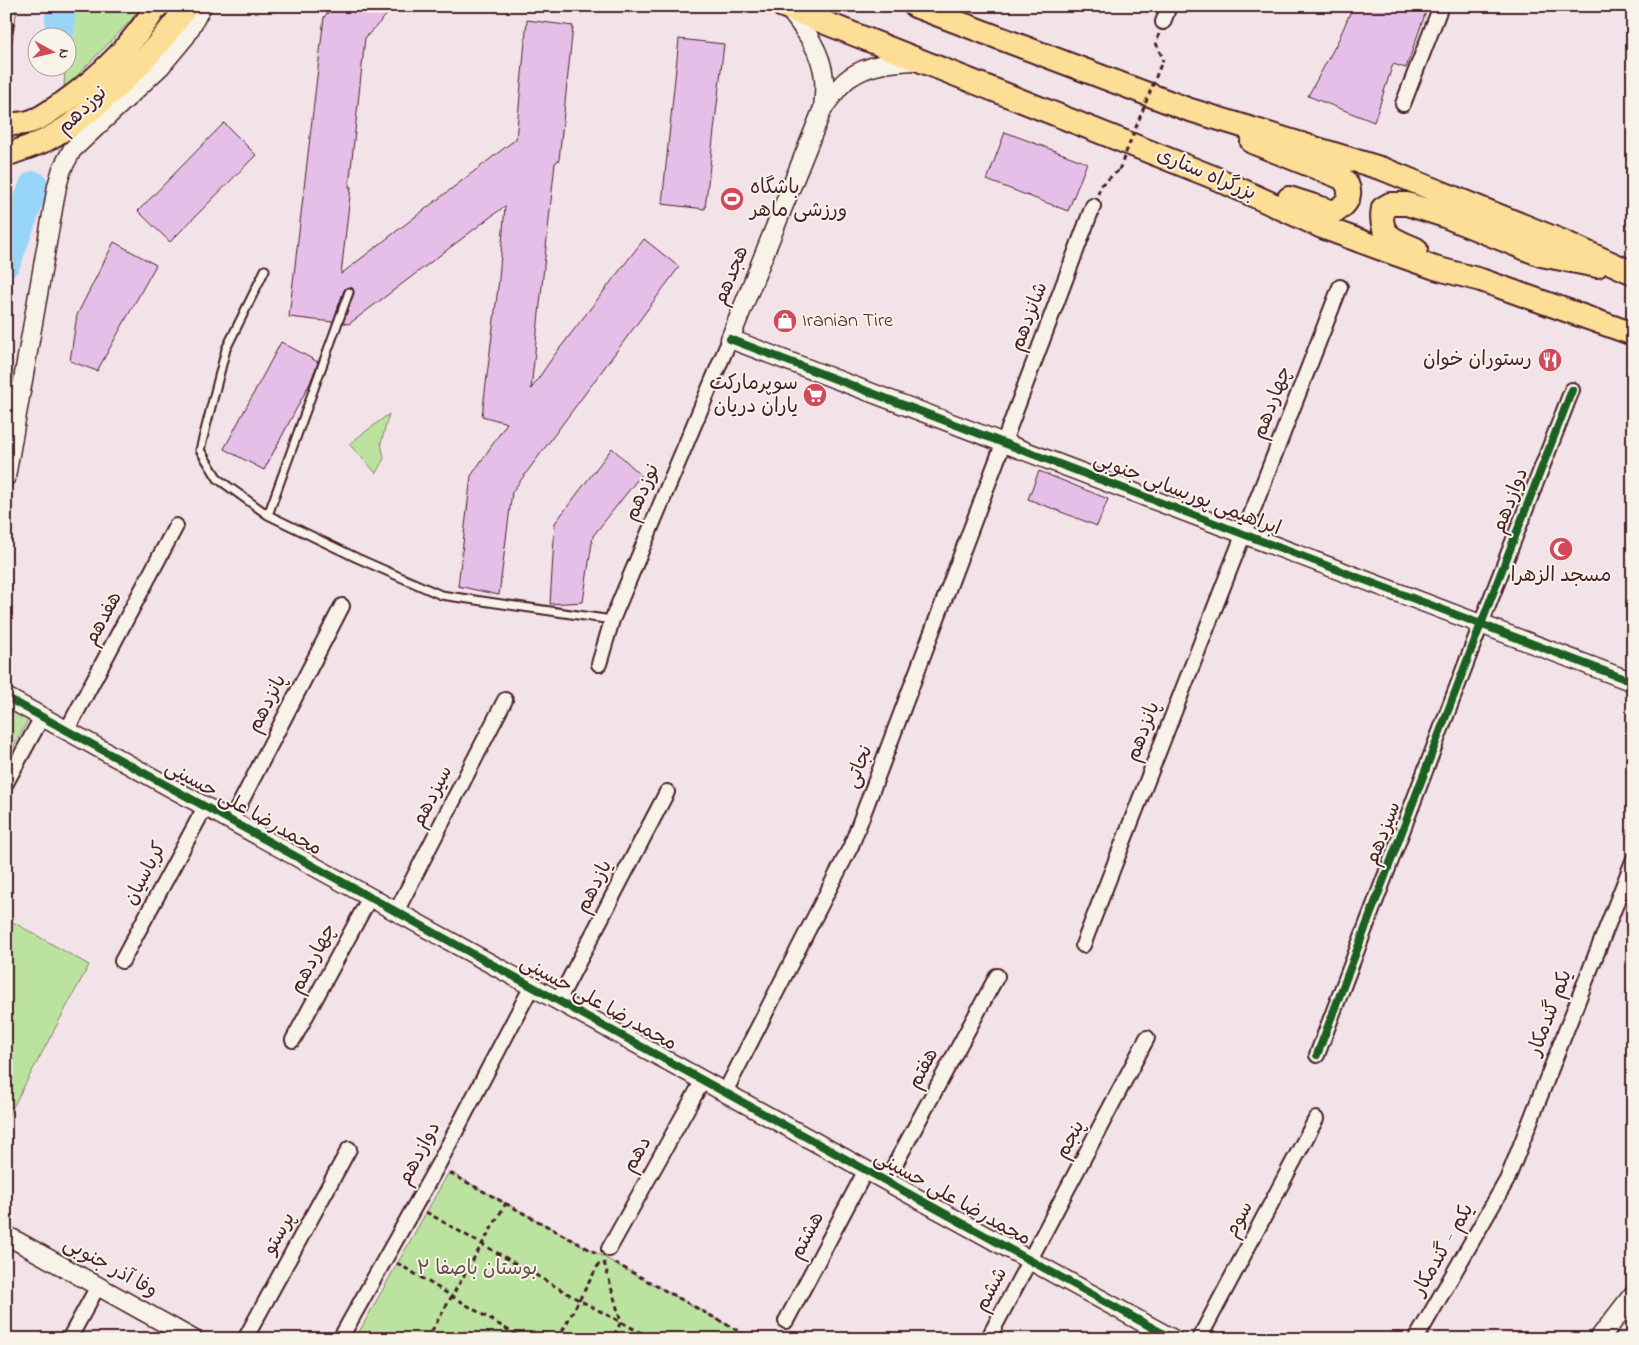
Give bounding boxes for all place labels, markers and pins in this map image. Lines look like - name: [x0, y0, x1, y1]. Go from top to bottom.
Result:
- place label: باشگاه ورزشی ماهر: [748, 174, 847, 226]
- sports icon: باشگاه ورزشی ماهر: [719, 186, 745, 212]
- place label: Iranian Tire: [802, 307, 893, 336]
- shop icon: Iranian Tire: [772, 308, 798, 334]
- place label: رستوران خوان: [1423, 346, 1532, 375]
- restaurant icon: رستوران خوان: [1537, 347, 1563, 373]
- place label: سوپرمارکت یاران دریان: [709, 370, 798, 422]
- supermarket icon: سوپرمارکت یاران دریان: [802, 382, 828, 408]
- mosque icon: مسجد الزهرا: [1548, 536, 1574, 562]
- place label: مسجد الزهرا: [1511, 562, 1611, 591]

